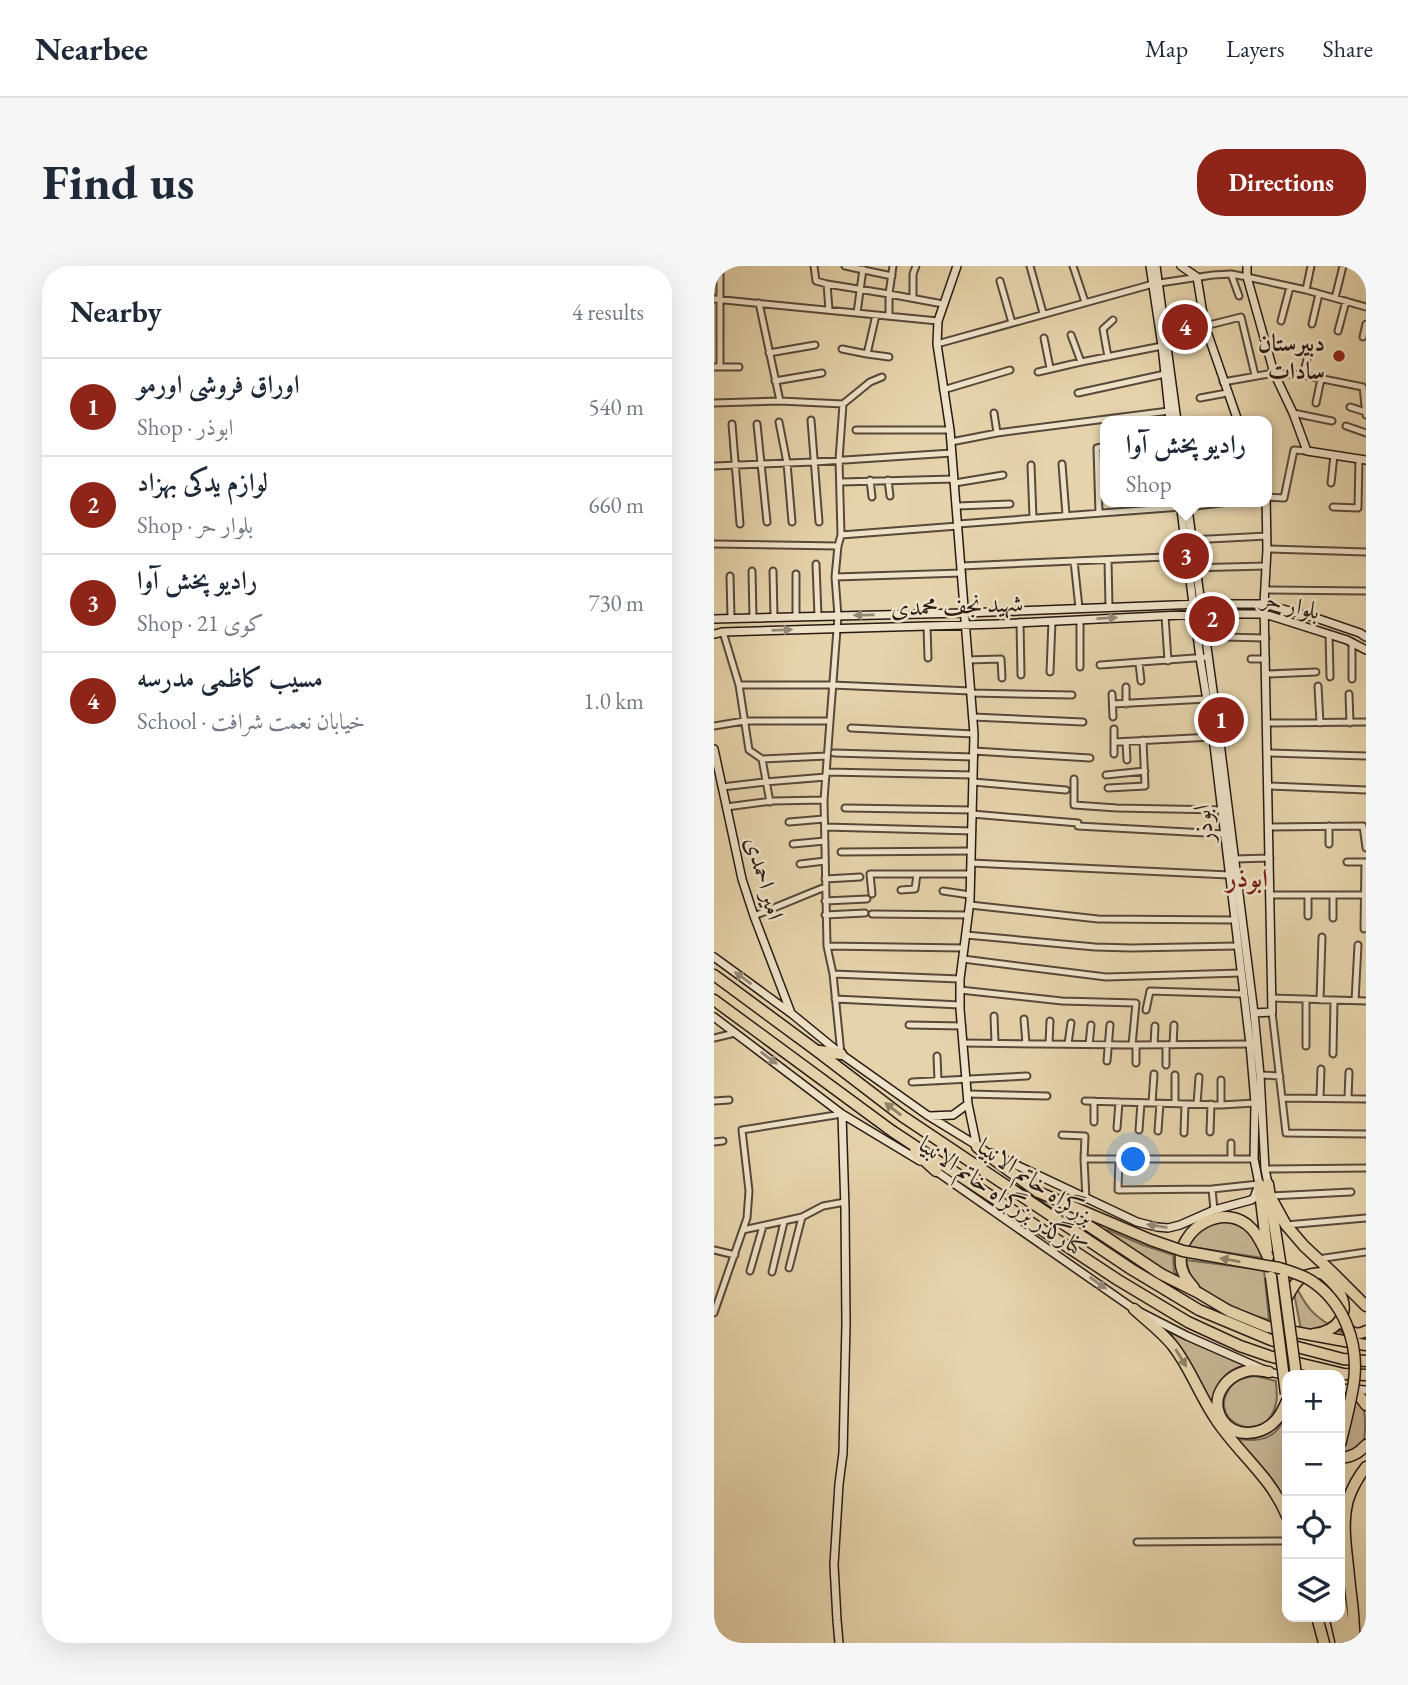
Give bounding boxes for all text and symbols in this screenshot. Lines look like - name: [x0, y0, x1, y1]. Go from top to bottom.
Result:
- text: Nearbee: [35, 27, 148, 70]
- text: Map: [1145, 33, 1188, 64]
- text: Layers: [1226, 33, 1285, 64]
- text: Share: [1323, 33, 1373, 64]
- button: Directions: [1197, 149, 1366, 216]
- text: Find us: [42, 150, 194, 214]
- text: Nearby: [70, 292, 162, 331]
- text: 4 results: [572, 297, 644, 327]
- pin: 4: [1162, 301, 1208, 353]
- place label: دبیرستان سادات: [1258, 327, 1325, 386]
- marker: دبیرستان سادات: [1331, 348, 1347, 364]
- text: اوراق فروشی اورمو: [137, 367, 300, 401]
- text: 1: [87, 392, 99, 422]
- text: 540 m: [588, 392, 644, 422]
- text: Shop · ابوذر: [137, 412, 234, 442]
- popup: [1100, 416, 1272, 507]
- text: رادیو پخش آوا: [1126, 427, 1246, 461]
- text: لوازم یدکی بهزاد: [137, 465, 268, 499]
- text: Shop: [1126, 469, 1172, 499]
- text: 2: [87, 490, 99, 520]
- text: 660 m: [588, 490, 644, 520]
- text: Shop · بلوار حر: [137, 510, 253, 540]
- pin: 3: [1163, 530, 1209, 582]
- text: رادیو پخش آوا: [137, 563, 257, 597]
- street label: بلوار حر: [1256, 581, 1323, 626]
- street label: شهید نجف محمدی: [890, 587, 1024, 623]
- text: 3: [87, 588, 99, 618]
- text: 730 m: [588, 588, 644, 618]
- pin: 2: [1189, 593, 1235, 645]
- text: Shop · کوی 21: [137, 608, 264, 638]
- one-way arrow: [852, 610, 874, 621]
- one-way arrow: [1097, 613, 1119, 624]
- one-way arrow: [771, 624, 793, 636]
- text: مسیب کاظمی مدرسه: [137, 661, 323, 695]
- text: 4: [87, 686, 99, 716]
- text: 1.0 km: [583, 686, 644, 716]
- pin: 1: [1198, 694, 1244, 746]
- text: School · خیابان نعمت شرافت: [137, 706, 365, 736]
- street label: ابوذر: [1185, 803, 1221, 847]
- street label: امیر احمدی: [738, 833, 792, 923]
- district label: ابوذر: [1223, 861, 1268, 895]
- one-way arrow: [734, 971, 752, 985]
- one-way arrow: [759, 1051, 777, 1066]
- one-way arrow: [884, 1103, 902, 1117]
- street label: کنارگذر بزرگراه خاتم الانبیا: [910, 1128, 1093, 1269]
- street label: بزرگراه خاتم الانبیا: [968, 1131, 1100, 1236]
- your location: [1116, 1142, 1150, 1176]
- one-way arrow: [1146, 1220, 1168, 1231]
- one-way arrow: [1219, 1254, 1241, 1265]
- one-way arrow: [1089, 1276, 1107, 1290]
- one-way arrow: [1175, 1349, 1187, 1368]
- map controls: [1282, 1370, 1345, 1622]
- button: +: [1282, 1370, 1345, 1433]
- button: −: [1282, 1433, 1345, 1496]
- button: locate: [1282, 1496, 1345, 1559]
- button: layers: [1282, 1559, 1345, 1622]

